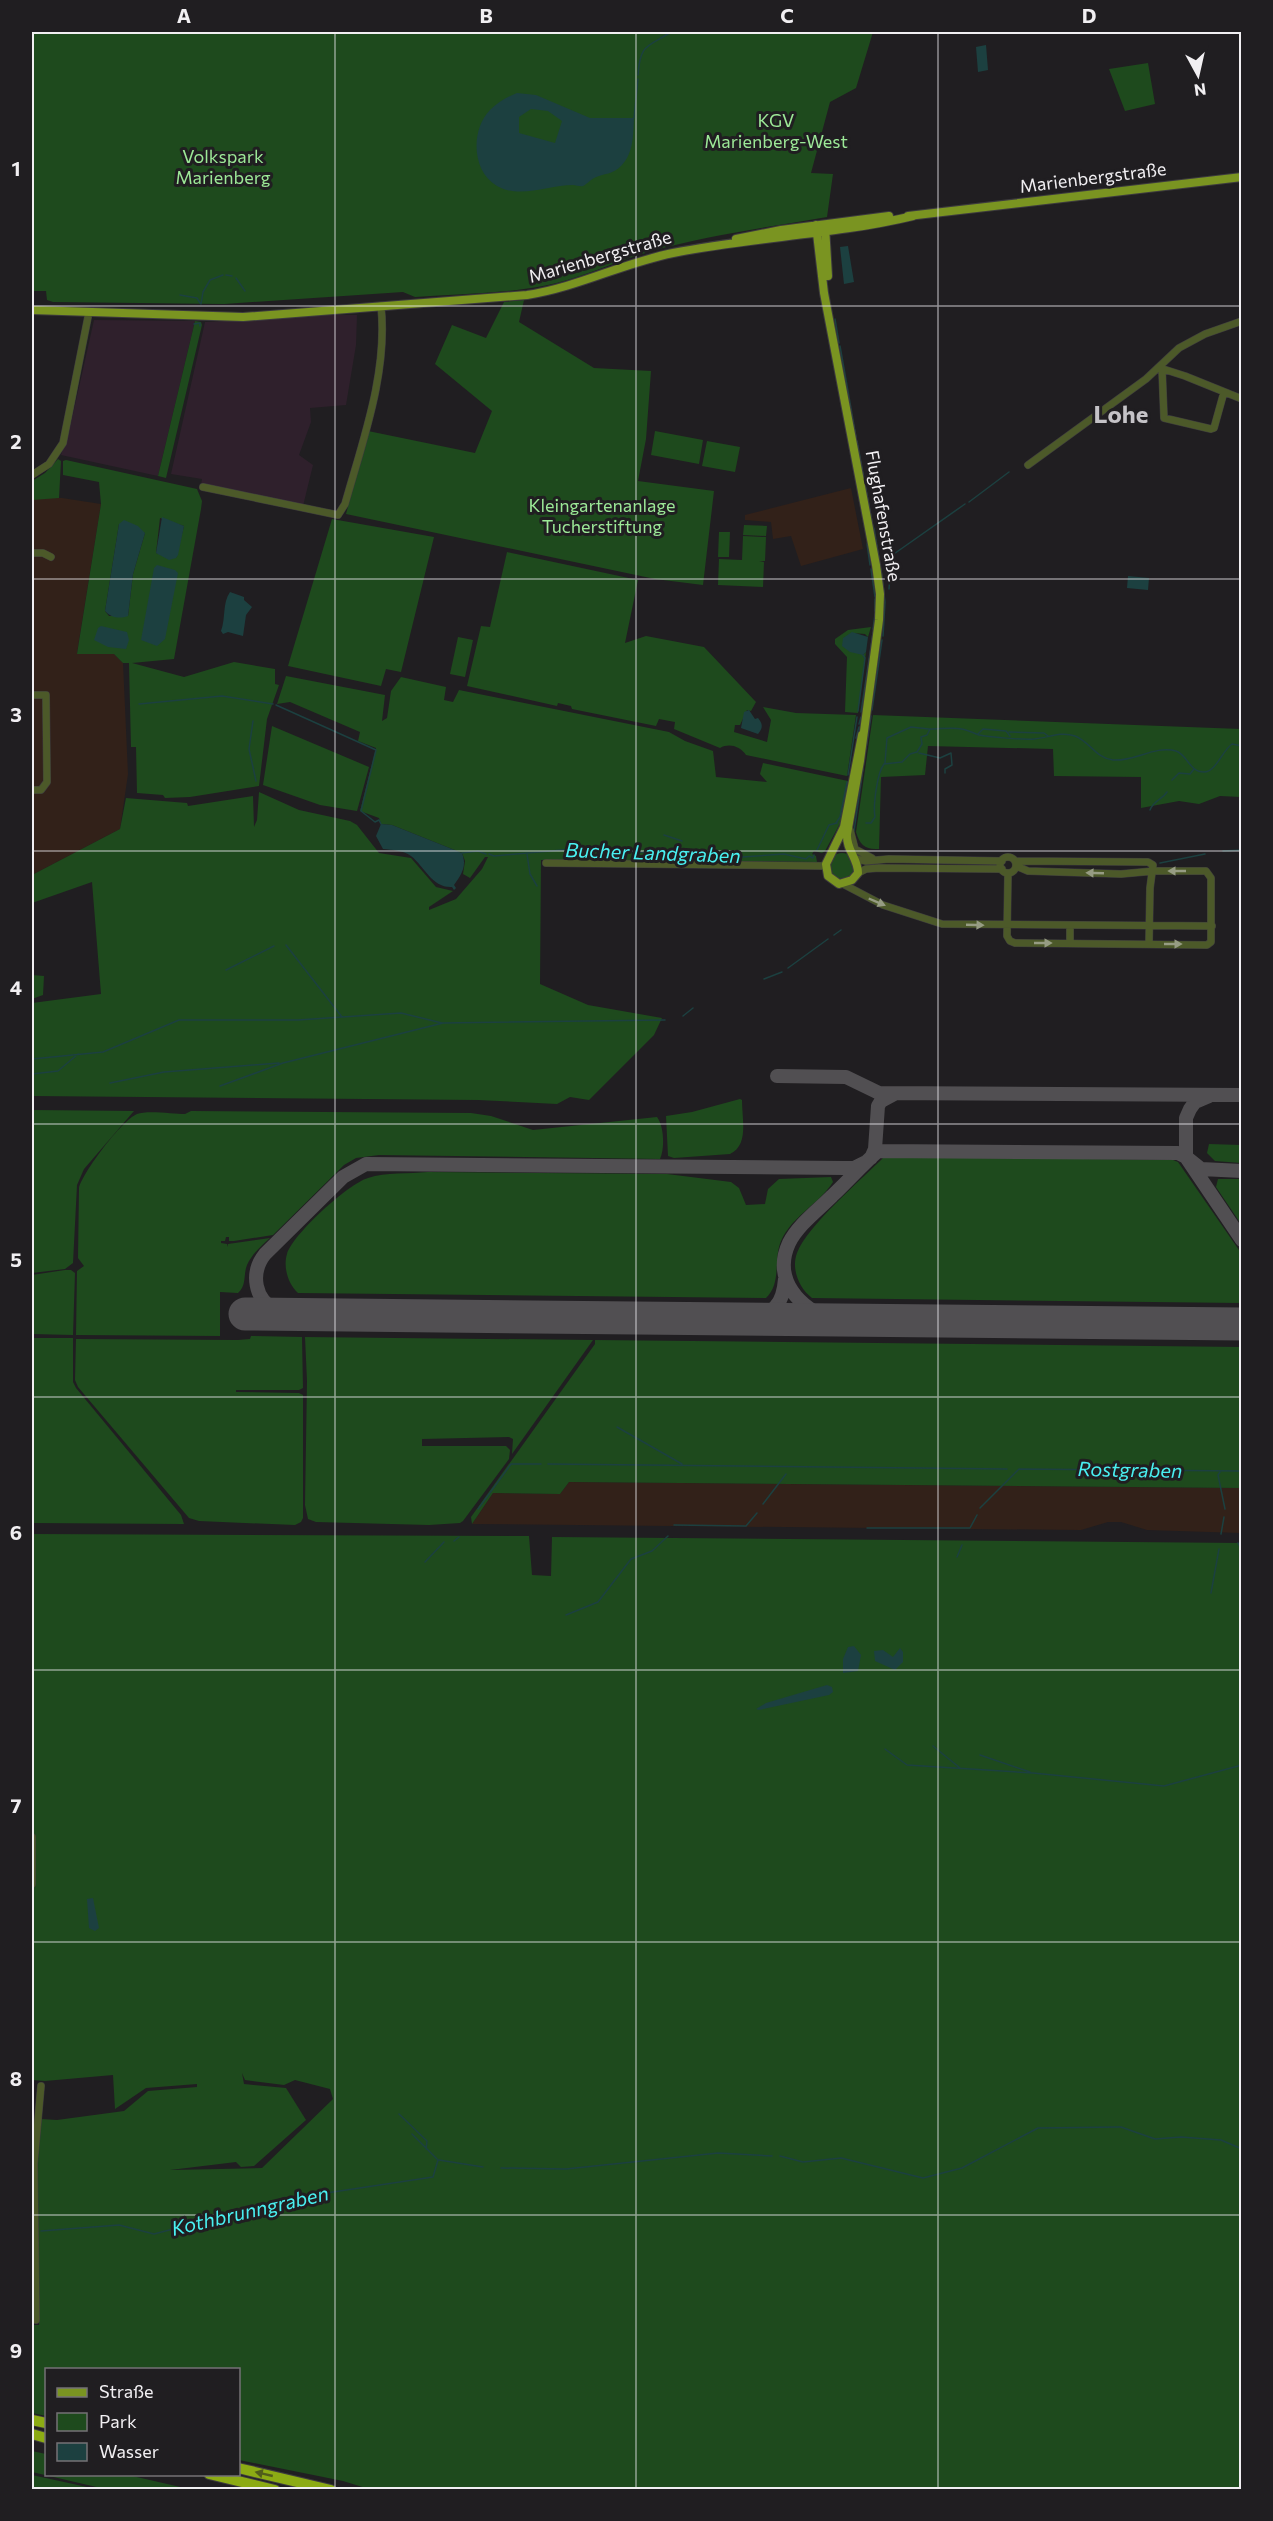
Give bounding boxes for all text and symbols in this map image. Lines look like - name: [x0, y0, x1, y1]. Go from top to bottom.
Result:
- text: A: [177, 3, 191, 27]
- text: B: [479, 3, 493, 27]
- text: C: [780, 3, 794, 27]
- text: D: [1082, 3, 1096, 27]
- north arrow: [1168, 45, 1228, 105]
- text: N: [1193, 80, 1207, 101]
- park label: KGV Marienberg-West: [704, 109, 848, 152]
- park label: Volkspark Marienberg: [175, 145, 271, 188]
- text: 1: [11, 156, 21, 180]
- street label: Marienbergstraße: [1018, 157, 1167, 197]
- street label: Marienbergstraße: [526, 225, 674, 287]
- district label: Lohe: [1094, 399, 1148, 428]
- text: 2: [10, 429, 22, 453]
- street label: Flughafenstraße: [862, 448, 906, 583]
- park label: Kleingartenanlage Tucherstiftung: [528, 494, 676, 537]
- text: 3: [10, 702, 22, 726]
- water label: Bucher Landgraben: [565, 837, 741, 867]
- one-way arrow: [1168, 866, 1187, 876]
- one-way arrow: [1086, 869, 1105, 878]
- one-way arrow: [869, 897, 887, 907]
- one-way arrow: [965, 920, 984, 929]
- one-way arrow: [1034, 938, 1053, 948]
- one-way arrow: [1163, 939, 1182, 949]
- text: 4: [10, 975, 22, 999]
- text: 5: [10, 1247, 22, 1271]
- water label: Rostgraben: [1077, 1456, 1183, 1482]
- text: 6: [10, 1520, 22, 1544]
- text: 7: [11, 1793, 22, 1817]
- text: 8: [10, 2066, 22, 2090]
- water label: Kothbrunngraben: [169, 2180, 331, 2240]
- text: 9: [10, 2338, 22, 2362]
- legend: [45, 2368, 240, 2476]
- text: Straße: [99, 2380, 154, 2402]
- text: Park: [99, 2410, 137, 2432]
- text: Wasser: [99, 2440, 159, 2462]
- one-way arrow: [254, 2469, 273, 2478]

